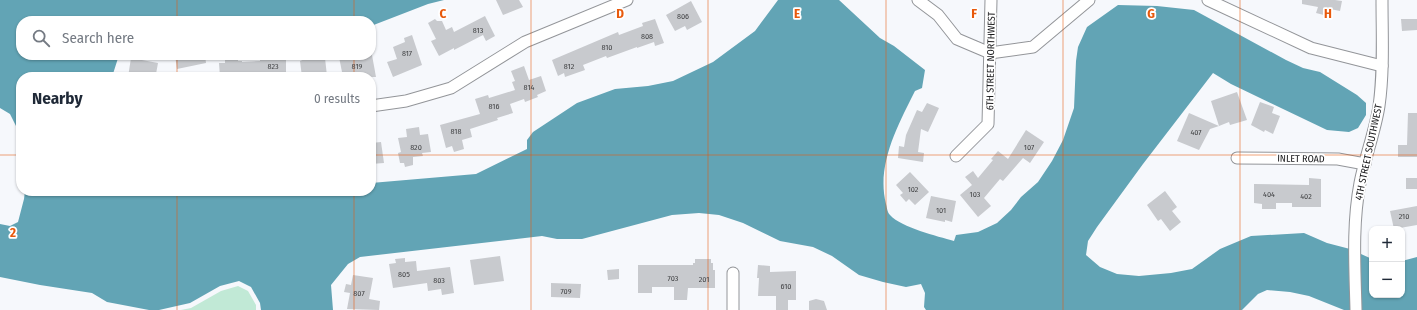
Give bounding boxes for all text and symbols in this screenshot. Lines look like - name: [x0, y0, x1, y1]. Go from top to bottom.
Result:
- text: C: [440, 6, 447, 21]
- text: D: [616, 6, 624, 21]
- text: E: [794, 6, 800, 21]
- text: F: [971, 6, 977, 21]
- text: G: [1147, 6, 1155, 21]
- text: H: [1324, 6, 1332, 21]
- street label: 6TH STREET NORTHWEST: [984, 11, 998, 110]
- house number: 806: [677, 12, 689, 21]
- search box: [16, 16, 376, 60]
- house number: 813: [473, 26, 484, 35]
- icon: search: [30, 27, 52, 49]
- text: Search here: [62, 29, 134, 47]
- house number: 808: [641, 32, 653, 41]
- house number: 810: [601, 43, 613, 52]
- house number: 817: [402, 49, 413, 58]
- house number: 823: [267, 62, 279, 71]
- house number: 819: [352, 62, 363, 71]
- house number: 812: [564, 62, 575, 71]
- house number: 814: [524, 83, 535, 92]
- text: Nearby: [32, 88, 83, 109]
- text: 0 results: [314, 91, 360, 106]
- house number: 816: [489, 102, 499, 111]
- street label: 4TH STREET SOUTHWEST: [1353, 103, 1385, 201]
- house number: 818: [451, 127, 461, 136]
- house number: 407: [1190, 128, 1202, 137]
- house number: 820: [410, 143, 422, 152]
- house number: 107: [1024, 143, 1035, 152]
- street label: INLET ROAD: [1277, 153, 1325, 165]
- house number: 102: [908, 185, 919, 194]
- house number: 103: [970, 190, 981, 199]
- house number: 404: [1263, 190, 1275, 199]
- house number: 402: [1300, 192, 1312, 201]
- house number: 101: [936, 206, 946, 215]
- house number: 210: [1399, 212, 1409, 221]
- text: 2: [9, 225, 16, 240]
- map controls: [1369, 226, 1405, 298]
- button: +: [1369, 226, 1405, 262]
- button: −: [1369, 262, 1405, 298]
- house number: 805: [398, 270, 410, 279]
- house number: 703: [668, 274, 679, 283]
- house number: 201: [699, 275, 709, 284]
- house number: 803: [433, 276, 445, 285]
- house number: 610: [781, 282, 791, 291]
- house number: 709: [560, 287, 572, 296]
- house number: 807: [353, 289, 365, 298]

